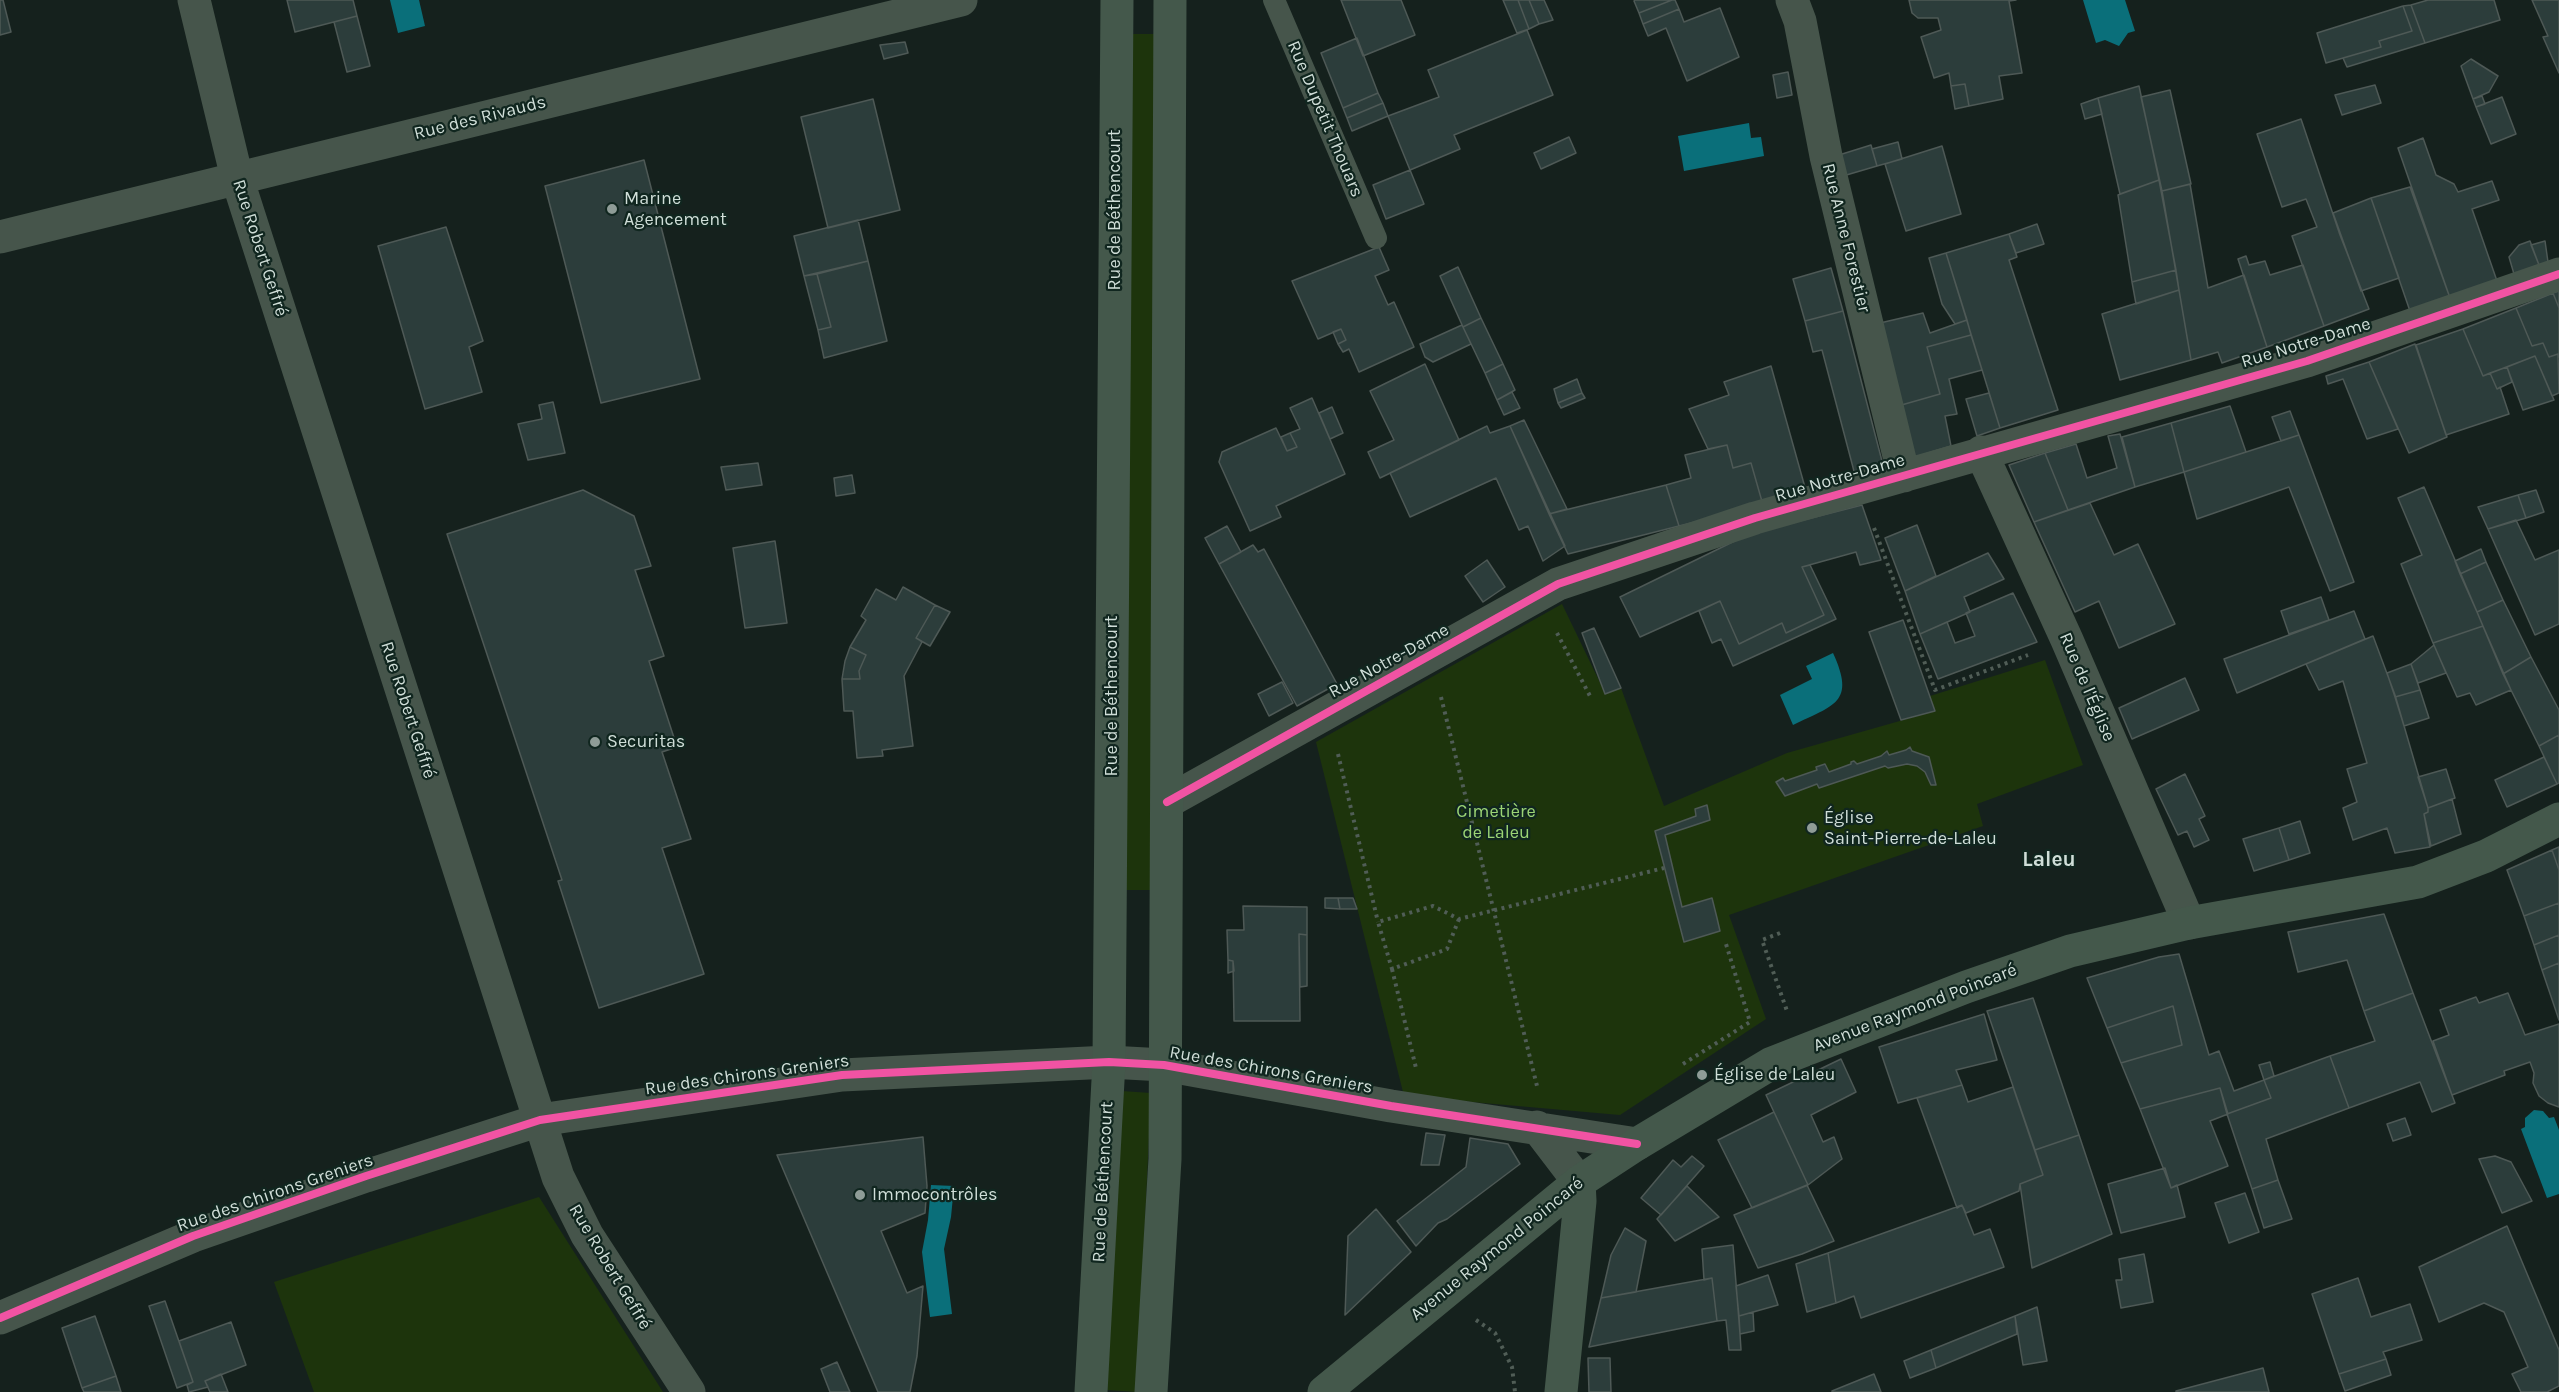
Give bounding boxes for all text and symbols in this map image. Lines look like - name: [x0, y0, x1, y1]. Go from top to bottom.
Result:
- street label: Rue Dupetit Thouars: [1282, 38, 1368, 200]
- street label: Rue des Rivauds: [412, 91, 548, 145]
- street label: Rue de Béthencourt: [1104, 129, 1126, 291]
- street label: Rue Anne Forestier: [1817, 161, 1875, 315]
- street label: Rue Robert Geffré: [228, 177, 292, 319]
- place label: Marine Agencement: [624, 188, 727, 230]
- marker: Marine Agencement: [605, 202, 619, 216]
- street label: Rue Notre-Dame: [2239, 313, 2373, 373]
- street label: Rue Notre-Dame: [1773, 449, 1907, 507]
- street label: Rue de Béthencourt: [1101, 615, 1123, 777]
- street label: Rue Notre-Dame: [1325, 619, 1453, 703]
- street label: Rue de l'Église: [2054, 629, 2120, 745]
- street label: Rue Robert Geffré: [376, 639, 440, 781]
- place label: Securitas: [607, 731, 685, 753]
- marker: Securitas: [588, 735, 602, 749]
- park label: Cimetière de Laleu: [1456, 801, 1536, 844]
- place label: Église Saint-Pierre-de-Laleu: [1824, 807, 1997, 850]
- marker: Église Saint-Pierre-de-Laleu: [1805, 821, 1819, 835]
- district label: Laleu: [2022, 847, 2076, 873]
- street label: Avenue Raymond Poincaré: [1810, 959, 2020, 1057]
- street label: Rue des Chirons Greniers: [1168, 1041, 1374, 1099]
- street label: Rue des Chirons Greniers: [643, 1050, 851, 1100]
- place label: Église de Laleu: [1714, 1064, 1835, 1086]
- marker: Église de Laleu: [1695, 1068, 1709, 1082]
- street label: Rue de Béthencourt: [1088, 1101, 1118, 1263]
- street label: Rue des Chirons Greniers: [174, 1149, 376, 1237]
- street label: Avenue Raymond Poincaré: [1406, 1173, 1588, 1325]
- place label: Immocontrôles: [872, 1184, 997, 1206]
- marker: Immocontrôles: [853, 1188, 867, 1202]
- street label: Rue Robert Geffré: [564, 1200, 656, 1334]

